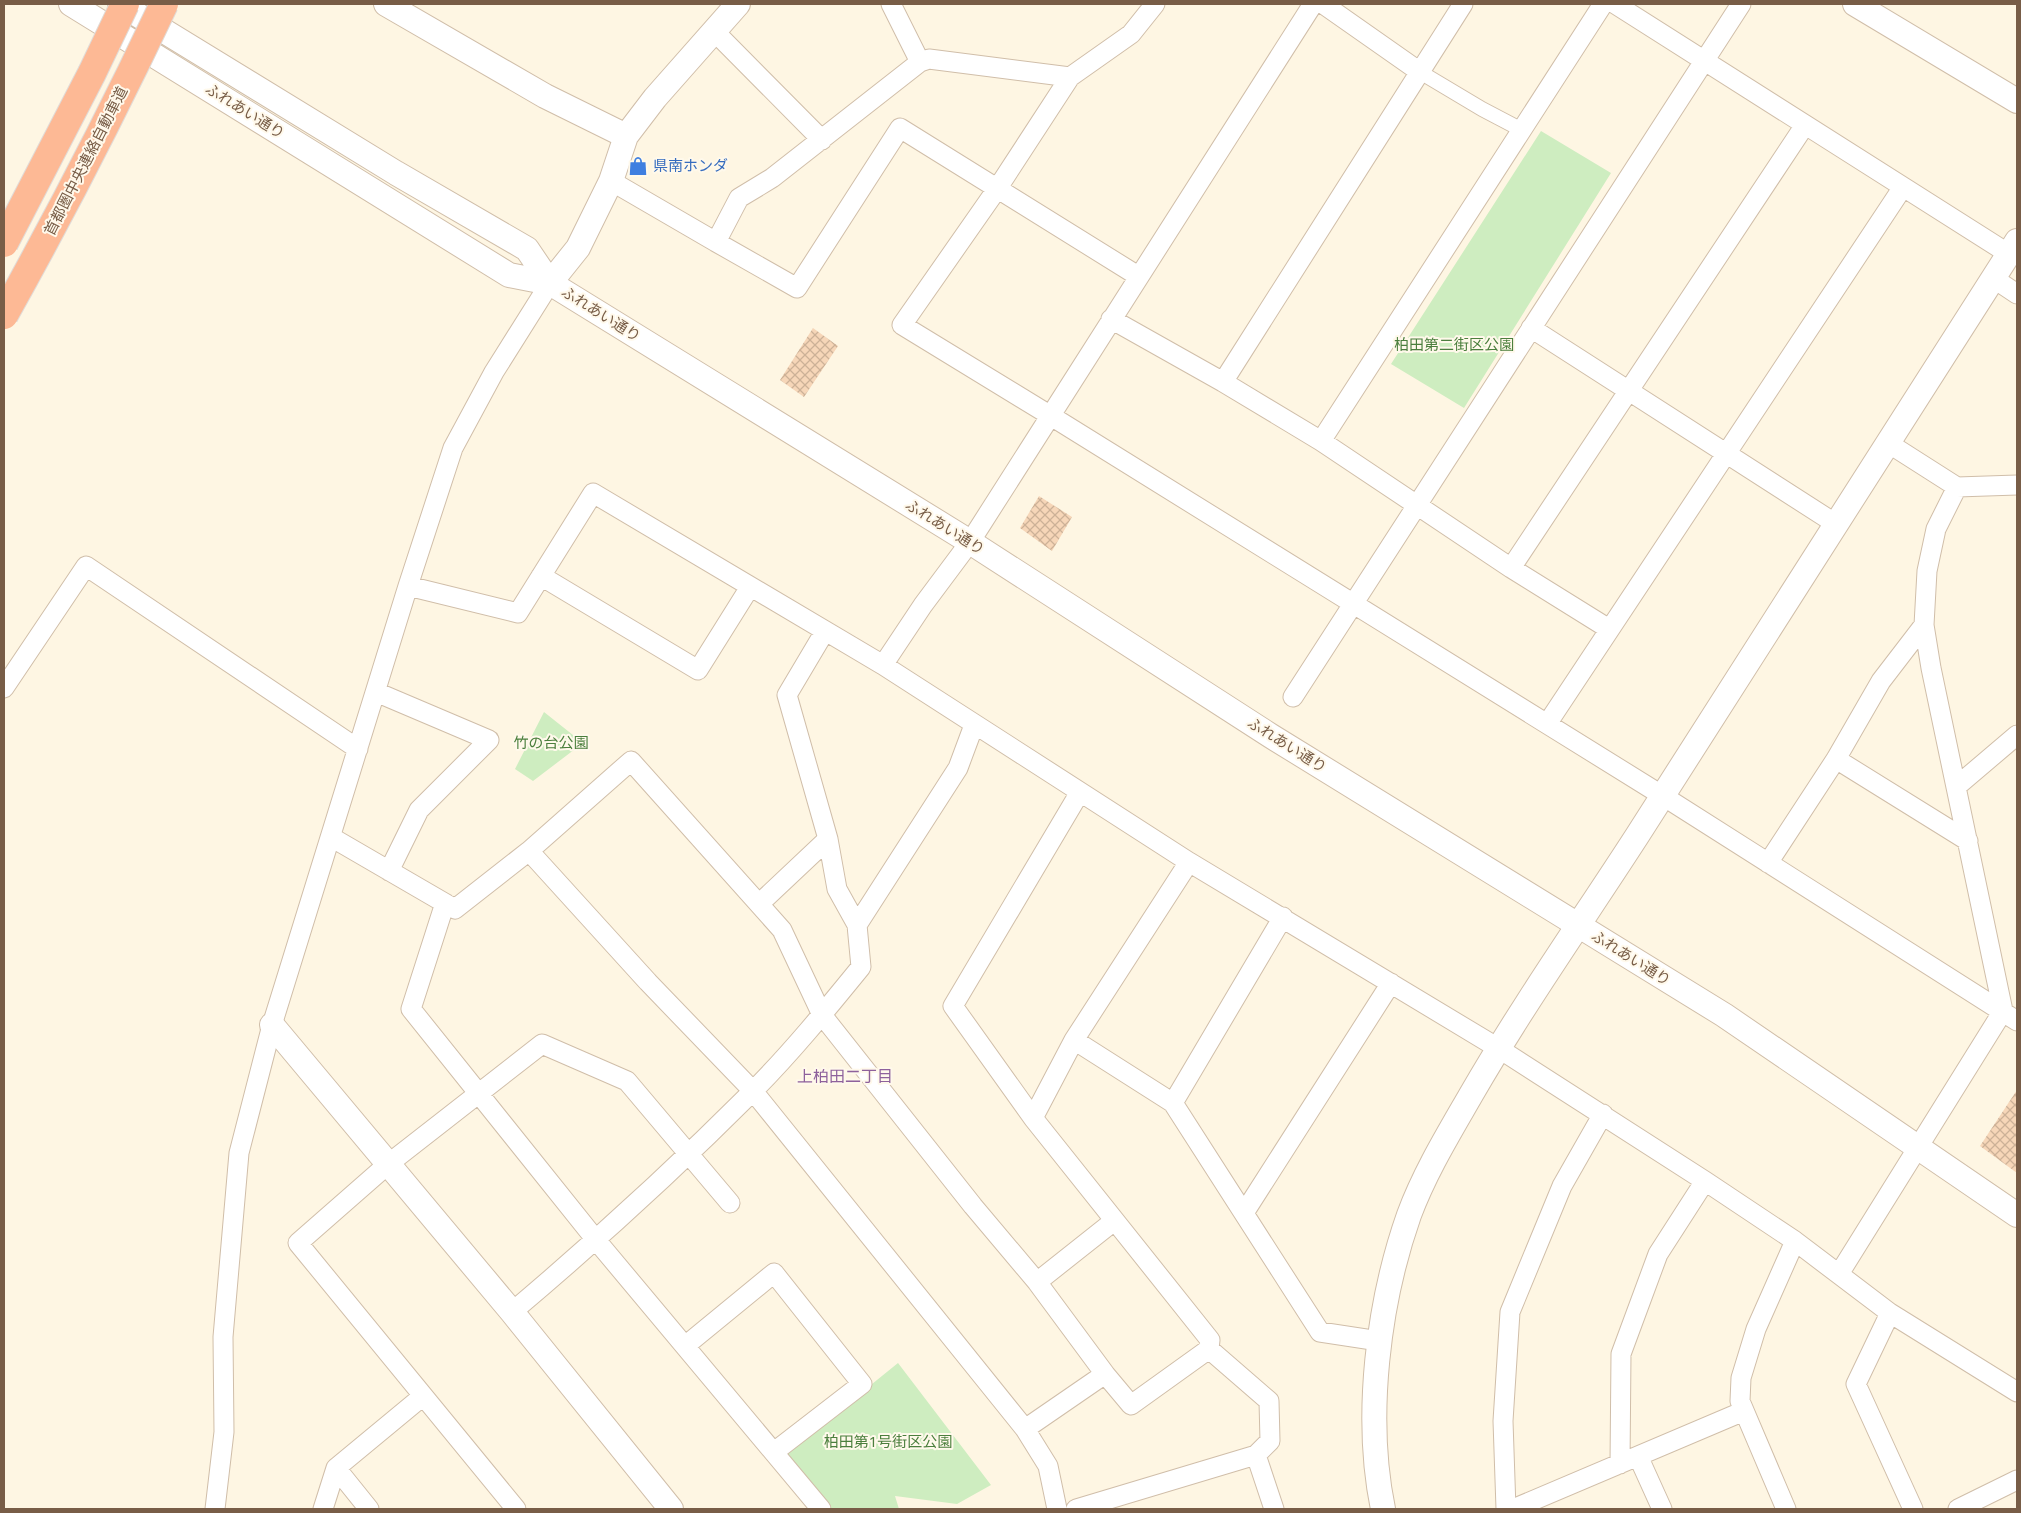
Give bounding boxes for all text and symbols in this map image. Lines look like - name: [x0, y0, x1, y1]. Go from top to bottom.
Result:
- street label: ふれあい通り: [202, 78, 289, 142]
- street label: 首都圏中央連絡自動車道: [39, 82, 131, 239]
- shop icon: 県南ホンダ: [627, 155, 649, 177]
- place label: 県南ホンダ: [653, 155, 728, 175]
- street label: ふれあい通り: [558, 281, 645, 345]
- park label: 柏田第二街区公園: [1394, 334, 1514, 354]
- street label: ふれあい通り: [902, 494, 989, 558]
- street label: ふれあい通り: [1244, 712, 1331, 776]
- park label: 竹の台公園: [513, 732, 589, 752]
- street label: ふれあい通り: [1588, 925, 1675, 989]
- district label: 上柏田二丁目: [797, 1065, 893, 1087]
- park label: 柏田第1号街区公園: [824, 1431, 952, 1451]

